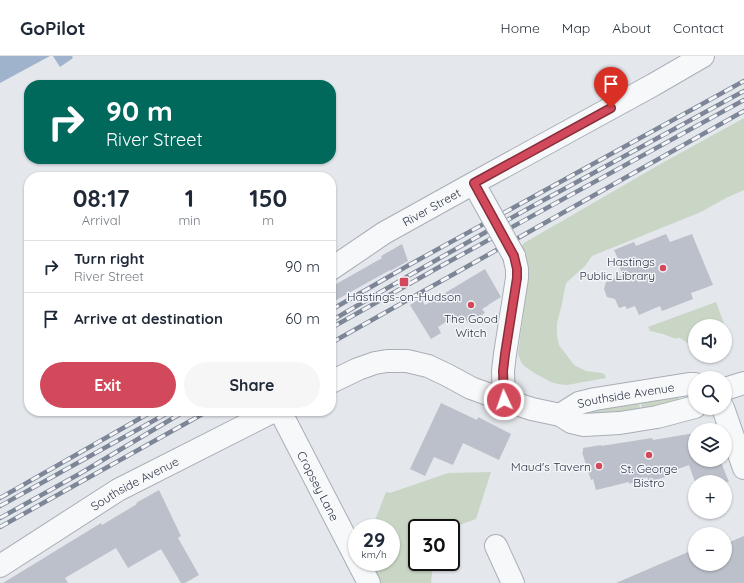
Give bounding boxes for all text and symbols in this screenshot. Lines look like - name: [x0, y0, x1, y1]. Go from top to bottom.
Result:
- text: GoPilot: [20, 16, 86, 40]
- text: Home: [501, 19, 540, 37]
- text: Map: [562, 19, 590, 37]
- text: About: [612, 19, 651, 37]
- text: Contact: [673, 19, 724, 37]
- pin: [594, 67, 628, 108]
- icon: arrive: [600, 73, 622, 95]
- text: 90 m: [106, 93, 173, 128]
- icon: right: [40, 96, 92, 148]
- text: River Street: [106, 128, 203, 151]
- text: 08:17: [73, 183, 130, 213]
- text: 1: [185, 183, 194, 213]
- text: 150: [249, 183, 287, 213]
- street label: River Street: [399, 185, 463, 229]
- text: Arrival: [82, 212, 121, 228]
- text: min: [178, 212, 201, 228]
- text: m: [262, 212, 274, 228]
- text: Turn right: [74, 249, 145, 268]
- place label: Hastings Public Library: [580, 254, 655, 283]
- icon: right: [40, 256, 62, 278]
- text: 90 m: [285, 257, 320, 276]
- marker: Hastings Public Library: [658, 263, 668, 273]
- text: River Street: [74, 268, 144, 284]
- marker: Hastings-on-Hudson: [398, 276, 410, 288]
- place label: Hastings-on-Hudson: [347, 289, 461, 304]
- marker: The Good Witch: [466, 300, 476, 310]
- icon: arrive: [40, 308, 62, 330]
- text: Arrive at destination: [74, 309, 223, 328]
- text: 60 m: [285, 309, 320, 328]
- place label: The Good Witch: [444, 311, 498, 340]
- map controls: [688, 319, 732, 571]
- button: sound: [688, 319, 732, 363]
- button: Exit: [40, 362, 176, 408]
- button: Share: [184, 362, 320, 408]
- button: search: [688, 371, 732, 415]
- position arrow: [483, 379, 525, 421]
- street label: Southside Avenue: [576, 379, 676, 411]
- button: layers: [688, 423, 732, 467]
- street label: Cropsey Lane: [294, 448, 343, 523]
- marker: St. George Bistro: [644, 450, 654, 460]
- street label: Southside Avenue: [87, 453, 181, 513]
- place label: Maud's Tavern: [511, 459, 591, 474]
- marker: Maud's Tavern: [594, 461, 604, 471]
- place label: St. George Bistro: [620, 461, 678, 490]
- button: +: [688, 475, 732, 519]
- speed limit sign: 30: [408, 519, 460, 571]
- text: 29: [363, 527, 385, 552]
- button: −: [688, 527, 732, 571]
- text: km/h: [361, 548, 387, 561]

